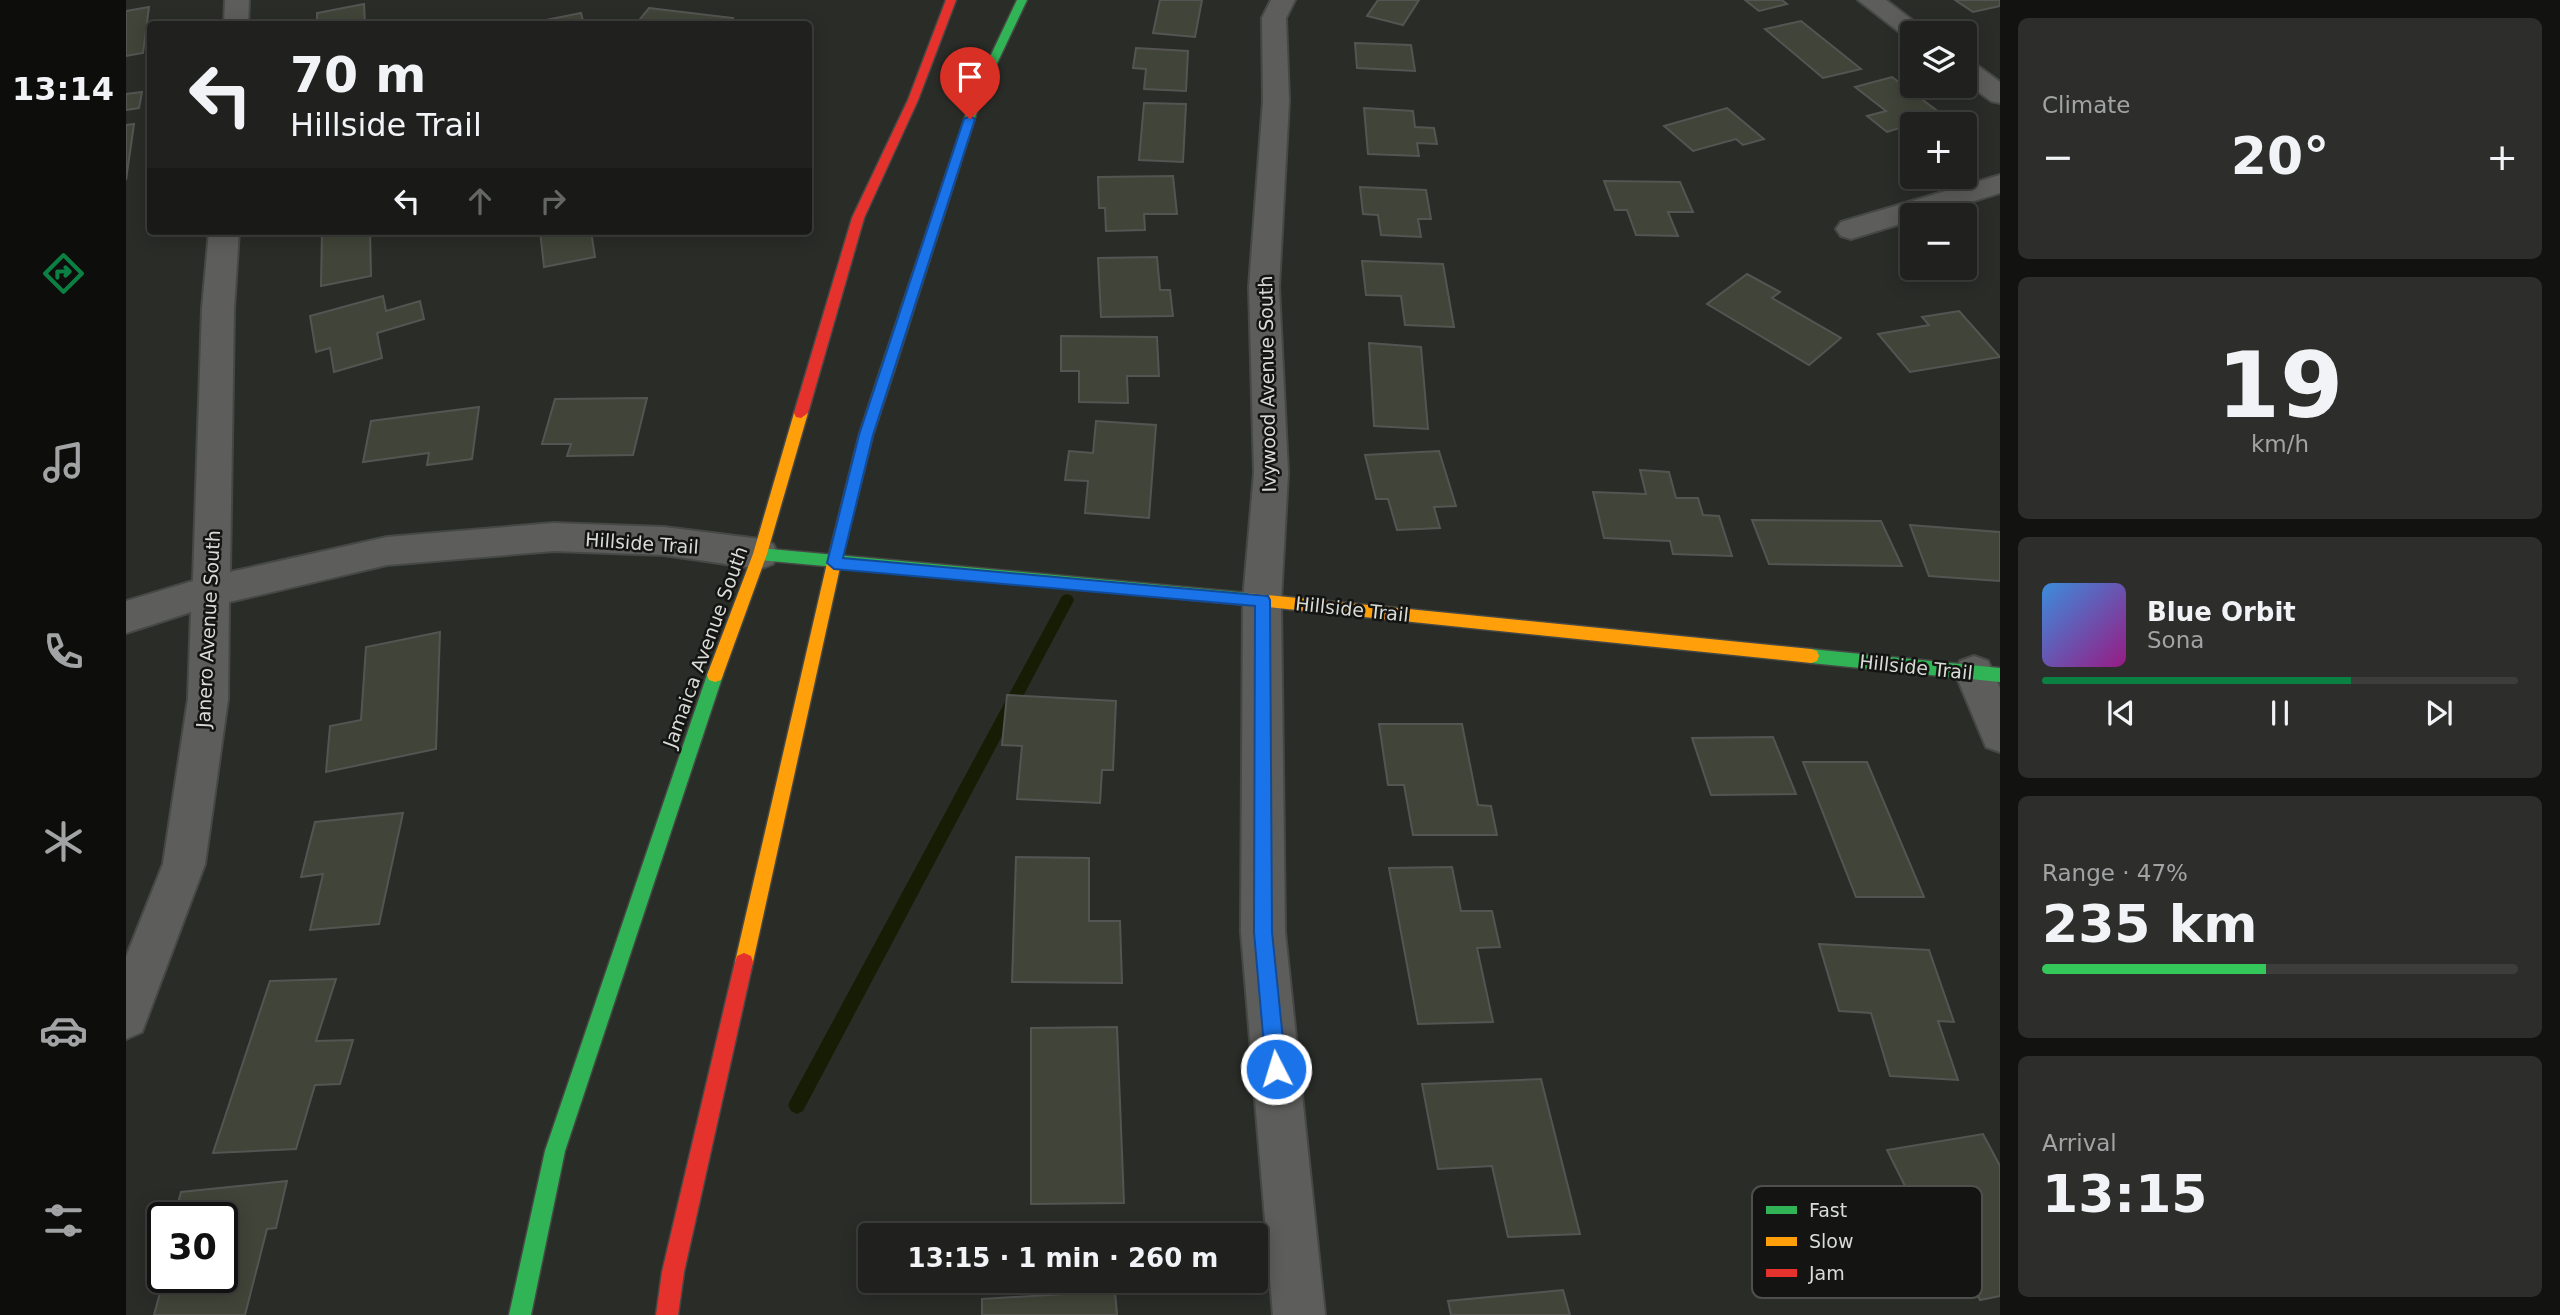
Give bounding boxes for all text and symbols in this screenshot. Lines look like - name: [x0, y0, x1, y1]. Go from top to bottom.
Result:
- map controls: [1900, 21, 1977, 280]
- button: layers: [1900, 21, 1977, 98]
- text: 70 m: [290, 47, 426, 104]
- pin: [940, 47, 1000, 119]
- icon: left: [175, 49, 266, 140]
- icon: arrive: [951, 58, 989, 96]
- text: 13:14: [12, 70, 114, 108]
- text: Climate: [2042, 92, 2131, 118]
- text: Hillside Trail: [290, 106, 482, 144]
- button: +: [1900, 112, 1977, 189]
- text: 20°: [2231, 126, 2329, 186]
- text: −: [2042, 135, 2074, 179]
- text: +: [2486, 135, 2518, 179]
- icon: left: [388, 182, 426, 220]
- icon: ahead: [461, 182, 499, 220]
- icon: right: [534, 182, 572, 220]
- button: −: [1900, 203, 1977, 280]
- icon: directions: [39, 249, 88, 298]
- street label: Ivywood Avenue South: [1254, 275, 1280, 493]
- text: 19: [2217, 333, 2343, 438]
- text: km/h: [2251, 431, 2309, 457]
- icon: music: [39, 438, 88, 487]
- street label: Hillside Trail: [584, 528, 700, 558]
- street label: Janero Avenue South: [192, 530, 224, 729]
- street label: Jamaica Avenue South: [658, 543, 752, 752]
- street label: Hillside Trail: [1294, 592, 1410, 626]
- text: Blue Orbit: [2147, 597, 2296, 627]
- icon: phone: [39, 627, 88, 676]
- text: Sona: [2147, 627, 2204, 653]
- street label: Hillside Trail: [1858, 650, 1974, 684]
- icon: previous: [2102, 694, 2140, 732]
- icon: pause: [2261, 694, 2299, 732]
- icon: next: [2420, 694, 2458, 732]
- icon: climate: [39, 817, 88, 866]
- text: Range · 47%: [2042, 860, 2188, 886]
- text: 235 km: [2042, 894, 2257, 954]
- icon: car: [39, 1006, 88, 1055]
- position arrow: [1239, 1032, 1313, 1106]
- text: Arrival: [2042, 1130, 2117, 1156]
- text: 13:15: [2042, 1164, 2208, 1224]
- legend: [1752, 1186, 1982, 1298]
- icon: filters: [39, 1196, 88, 1245]
- text: Fast: [1809, 1199, 1847, 1221]
- speed limit sign: 30: [147, 1202, 238, 1293]
- text: Slow: [1809, 1230, 1854, 1252]
- text: 13:15 · 1 min · 260 m: [908, 1243, 1218, 1273]
- text: Jam: [1808, 1262, 1845, 1284]

